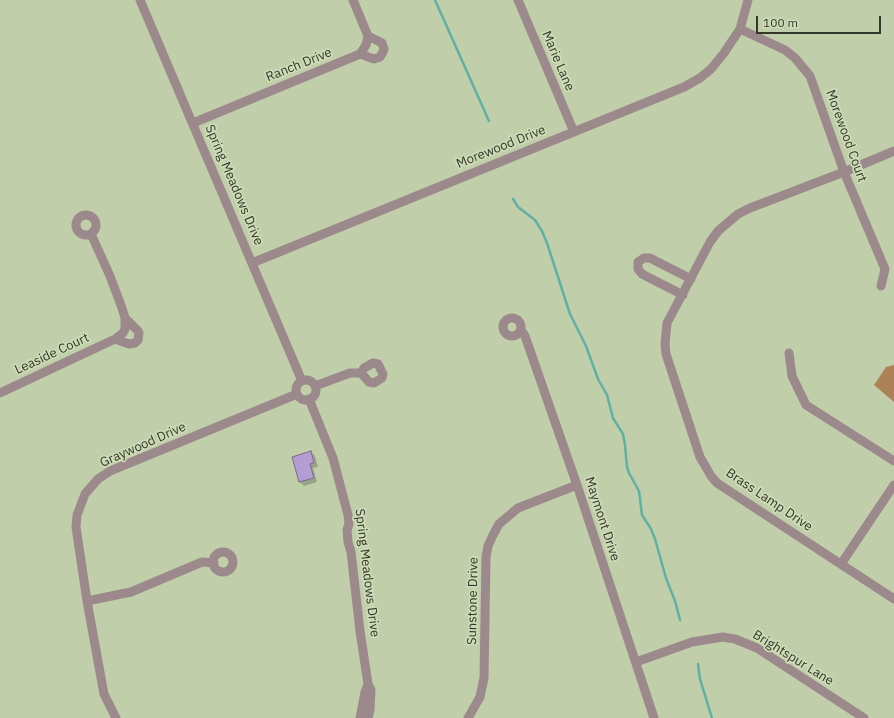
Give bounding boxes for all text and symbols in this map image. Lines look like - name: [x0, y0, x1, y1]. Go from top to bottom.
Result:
- scale bar: [758, 8, 883, 34]
- text: 100 m: [763, 15, 798, 30]
- street label: Marie Lane: [538, 29, 578, 93]
- street label: Ranch Drive: [264, 45, 334, 85]
- street label: Morewood Court: [822, 88, 870, 184]
- street label: Spring Meadows Drive: [202, 122, 266, 248]
- street label: Morewood Drive: [454, 122, 548, 172]
- street label: Leaside Court: [12, 330, 92, 378]
- street label: Graywood Drive: [98, 419, 188, 471]
- street label: Brass Lamp Drive: [723, 465, 815, 535]
- street label: Maymont Drive: [581, 475, 623, 563]
- street label: Spring Meadows Drive: [351, 508, 383, 638]
- street label: Sunstone Drive: [464, 557, 482, 645]
- street label: Brightspur Lane: [750, 627, 836, 689]

